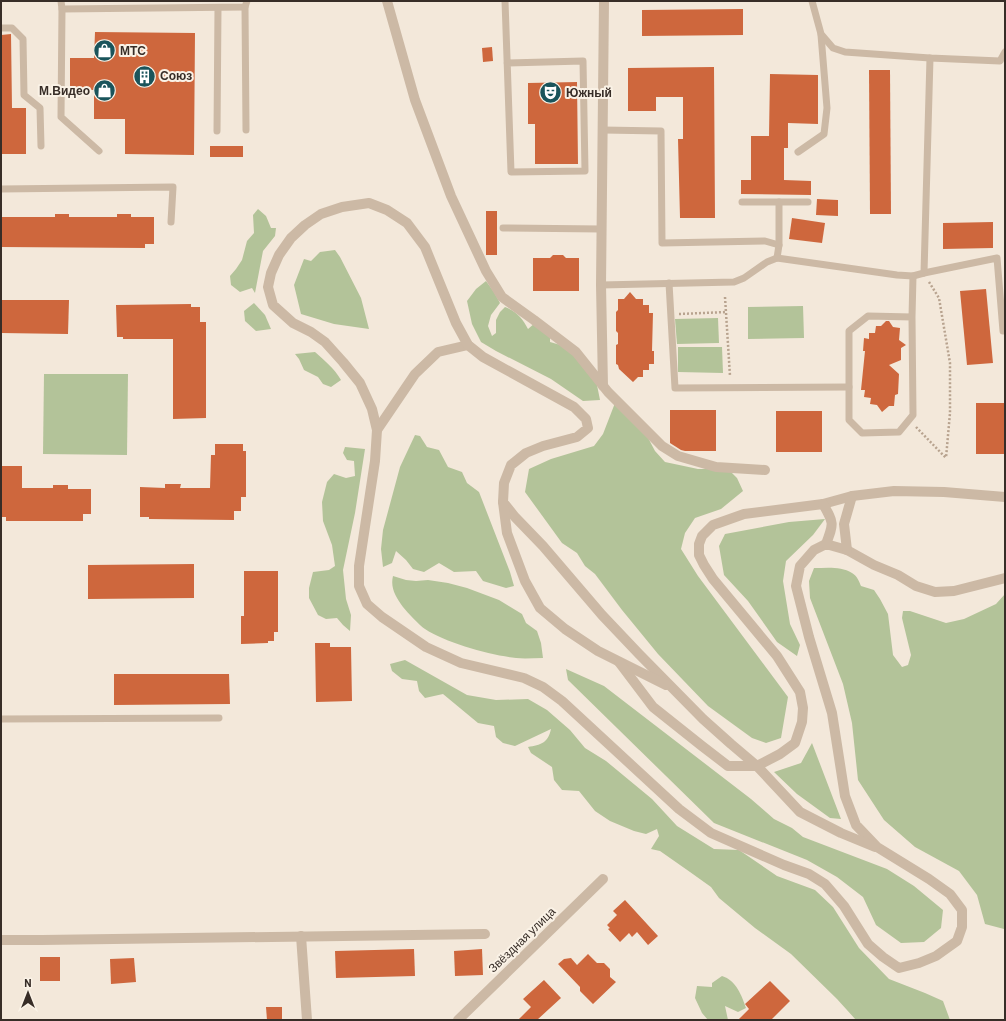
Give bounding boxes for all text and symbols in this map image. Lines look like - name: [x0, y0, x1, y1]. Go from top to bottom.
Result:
- shop icon: МТС: [92, 38, 118, 64]
- place label: МТС: [120, 43, 146, 57]
- building icon: Союз: [132, 63, 158, 89]
- place label: Союз: [160, 68, 192, 82]
- shop icon: М.Видео: [92, 78, 118, 104]
- theatre icon: Южный: [538, 80, 564, 106]
- place label: М.Видео: [39, 83, 90, 98]
- place label: Южный: [566, 85, 612, 99]
- street label: Звёздная улица: [485, 904, 559, 976]
- north arrow: [8, 973, 48, 1013]
- text: N: [24, 976, 32, 989]

